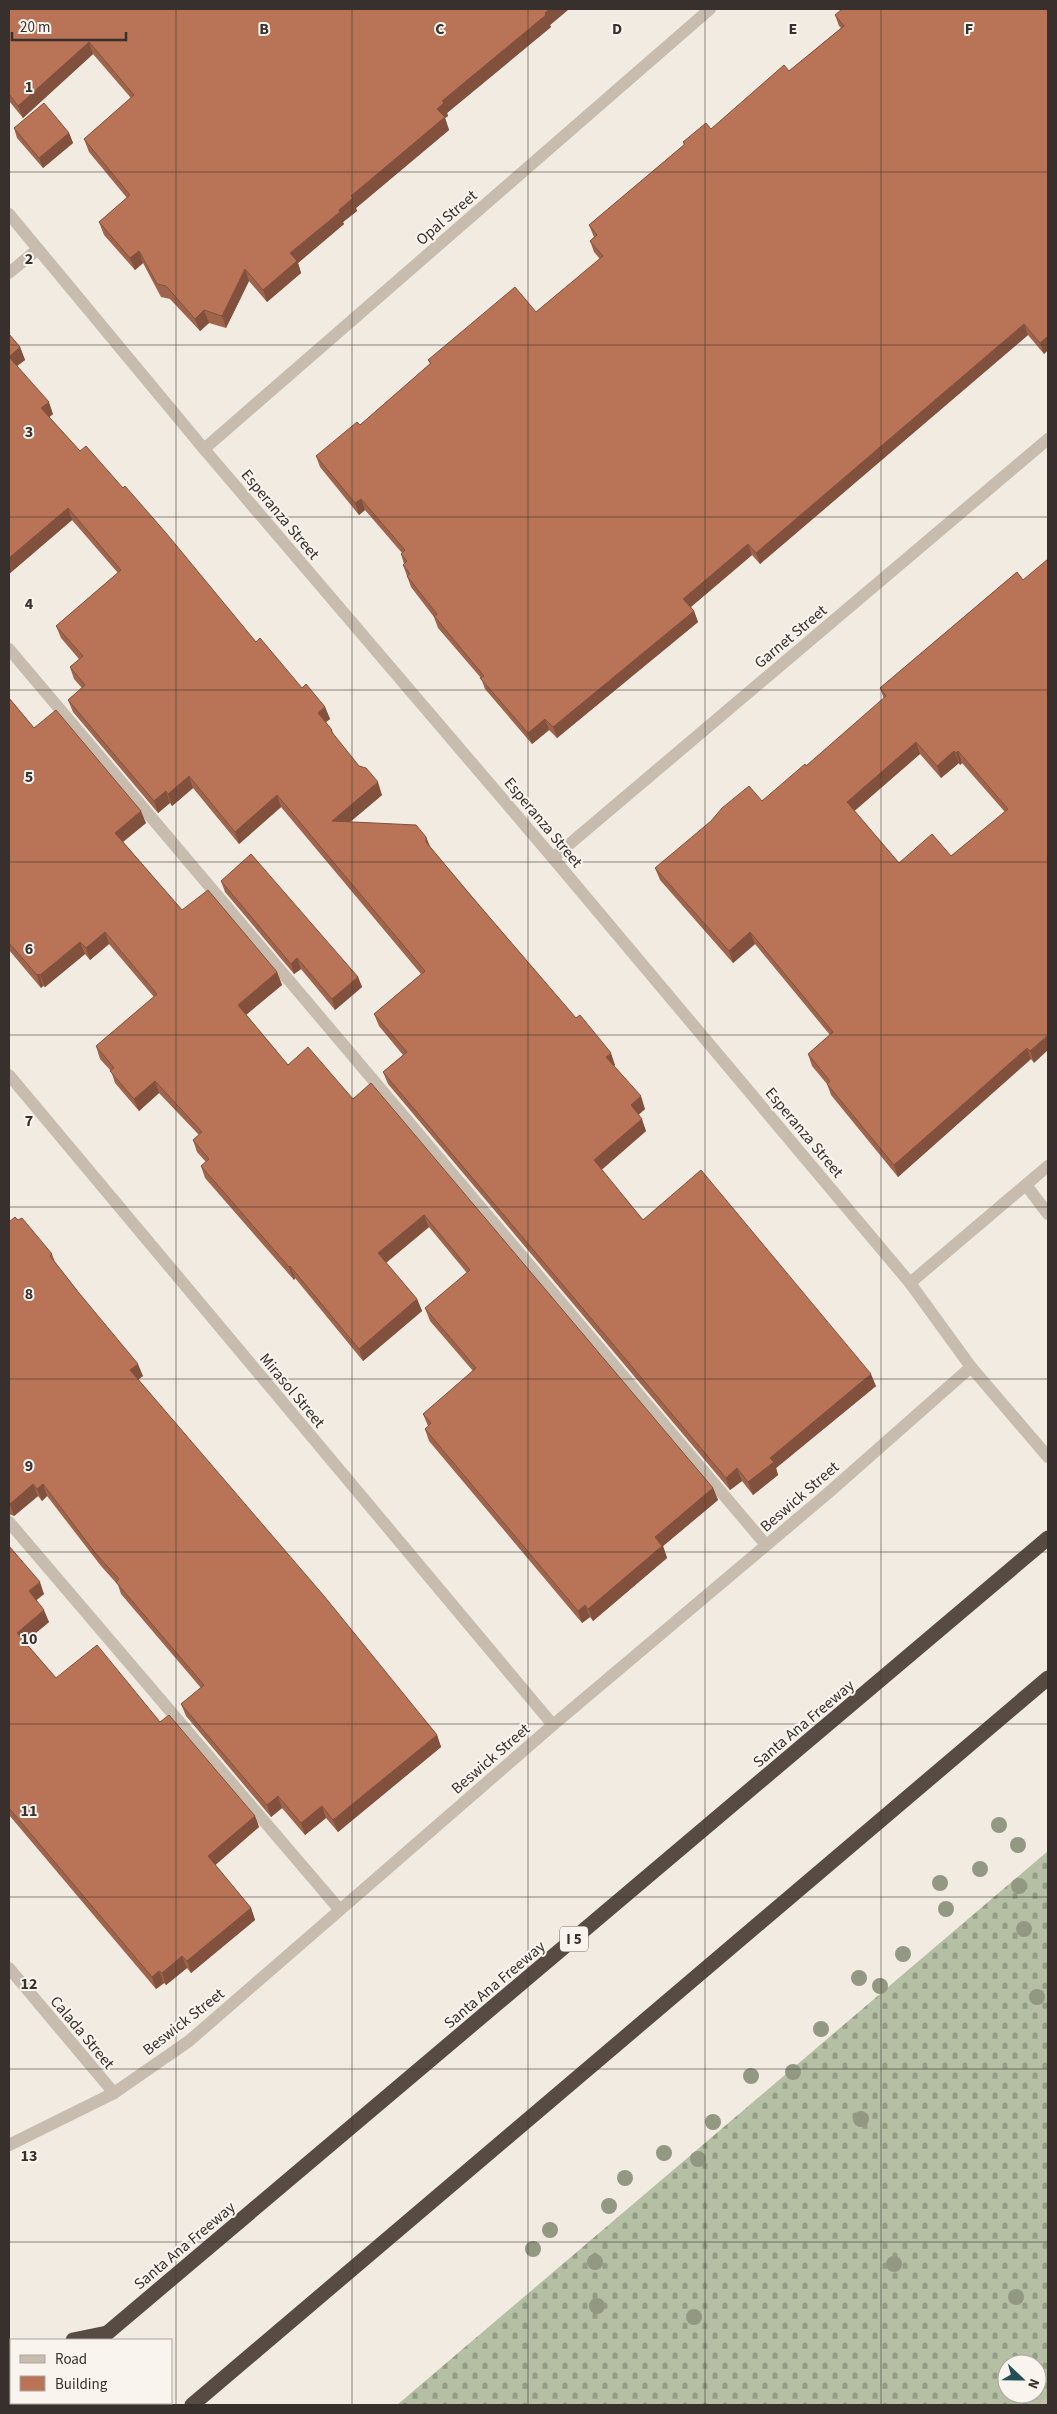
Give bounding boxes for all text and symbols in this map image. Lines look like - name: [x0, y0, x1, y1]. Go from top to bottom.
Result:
- scale bar: [12, 10, 126, 42]
- text: 20 m: [20, 17, 50, 38]
- text: B: [259, 18, 269, 40]
- text: C: [435, 18, 445, 40]
- text: D: [612, 18, 622, 40]
- text: E: [789, 18, 797, 40]
- text: F: [965, 18, 973, 40]
- text: 1: [25, 76, 33, 98]
- street label: Opal Street: [411, 185, 483, 251]
- text: 2: [25, 248, 33, 270]
- text: 3: [25, 421, 33, 443]
- street label: Esperanza Street: [236, 465, 325, 565]
- text: 4: [25, 593, 34, 615]
- street label: Garnet Street: [750, 599, 832, 674]
- text: 5: [25, 766, 33, 788]
- street label: Esperanza Street: [499, 773, 588, 873]
- text: 6: [25, 938, 33, 960]
- street label: Esperanza Street: [760, 1083, 849, 1183]
- text: 7: [25, 1110, 33, 1132]
- text: 8: [25, 1283, 33, 1305]
- street label: Mirasol Street: [254, 1349, 330, 1433]
- text: 9: [25, 1455, 33, 1477]
- street label: Beswick Street: [755, 1456, 844, 1537]
- text: 10: [21, 1628, 37, 1650]
- street label: Santa Ana Freeway: [748, 1674, 859, 1773]
- street label: Beswick Street: [446, 1718, 535, 1799]
- text: 11: [21, 1800, 37, 1822]
- road number: I 5: [560, 1926, 588, 1952]
- street label: Santa Ana Freeway: [439, 1935, 550, 2034]
- text: 12: [21, 1973, 37, 1995]
- street label: Beswick Street: [138, 1983, 229, 2061]
- street label: Calada Street: [45, 1991, 120, 2074]
- text: 13: [21, 2145, 37, 2167]
- street label: Santa Ana Freeway: [129, 2196, 240, 2295]
- legend: [10, 2339, 172, 2404]
- text: Road: [55, 2349, 87, 2370]
- north arrow: [997, 2354, 1047, 2404]
- text: Building: [55, 2374, 108, 2395]
- text: N: [1022, 2375, 1044, 2392]

